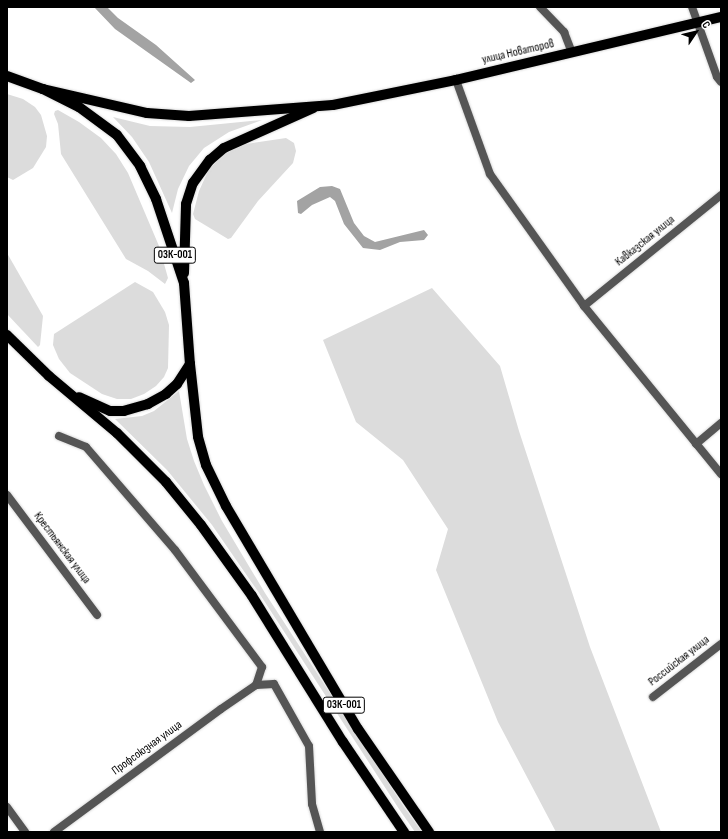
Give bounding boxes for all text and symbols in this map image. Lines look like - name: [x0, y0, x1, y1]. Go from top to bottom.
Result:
- north arrow: [676, 12, 716, 52]
- text: С: [699, 19, 713, 31]
- street label: улица Новаторов: [481, 37, 555, 67]
- street label: Кавказская улица: [612, 213, 678, 269]
- road number: 03К-001: [153, 246, 197, 264]
- street label: Крестьянская улица: [30, 509, 94, 587]
- street label: Российская улица: [646, 633, 712, 689]
- road number: 03К-001: [322, 696, 366, 714]
- street label: Профсоюзная улица: [109, 718, 185, 778]

